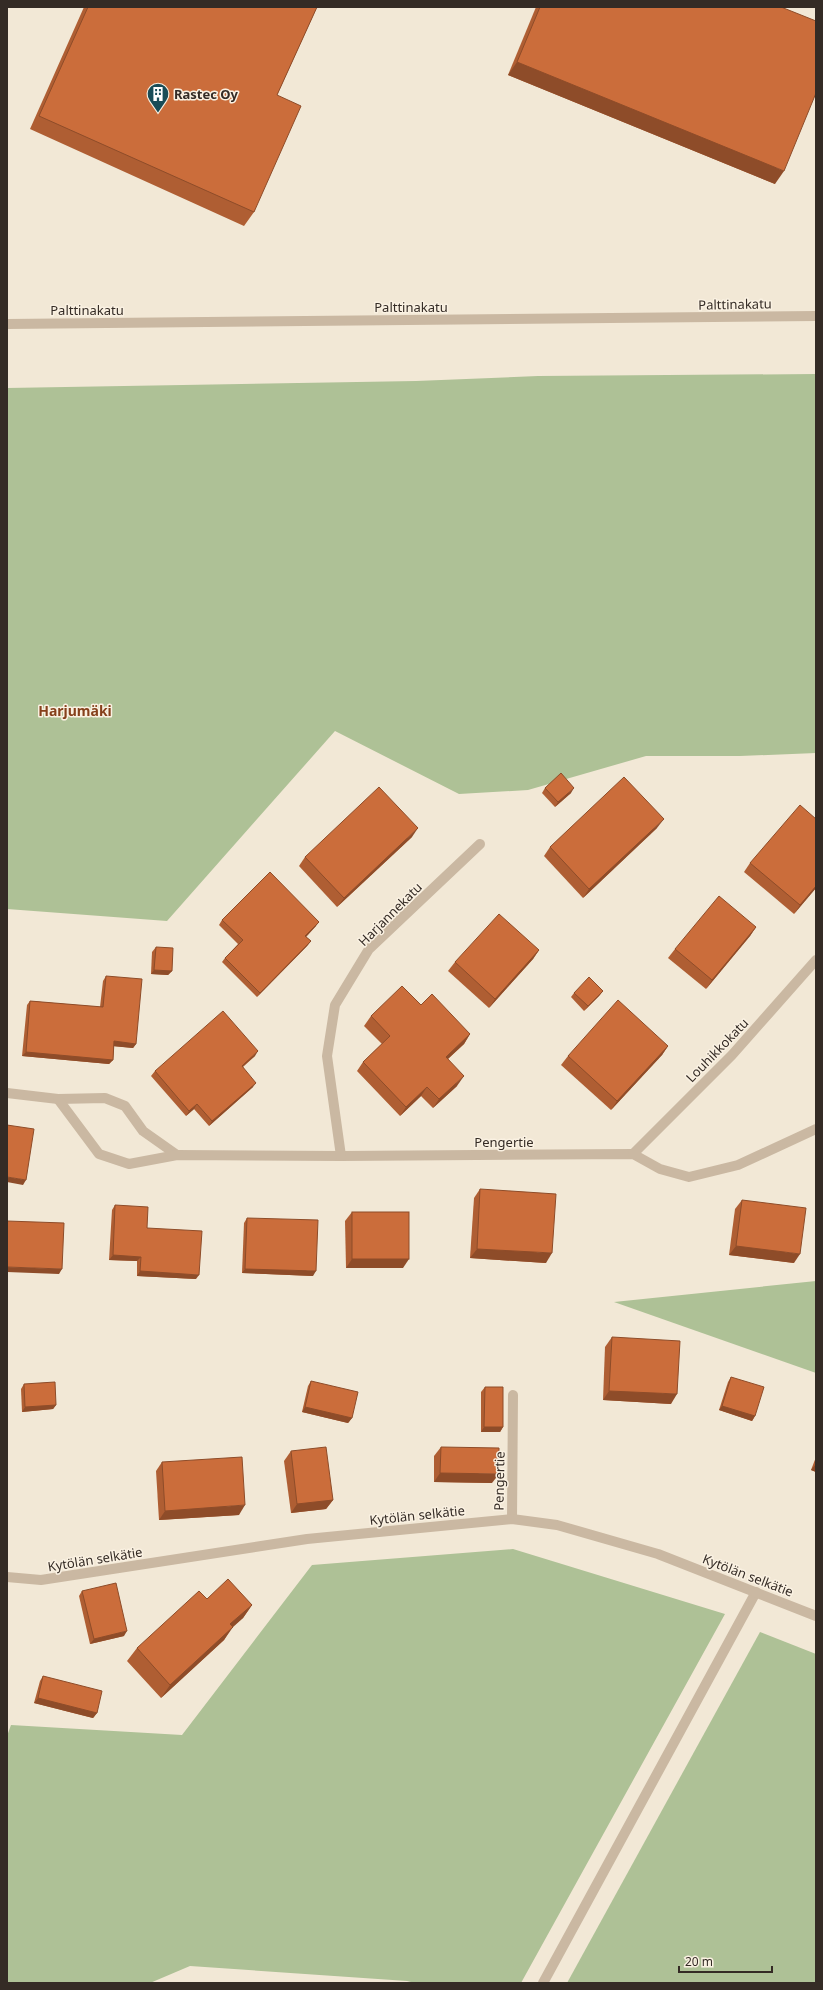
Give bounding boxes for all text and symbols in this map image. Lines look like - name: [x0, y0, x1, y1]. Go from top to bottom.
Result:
- building icon: Rastec Oy: [145, 81, 171, 114]
- place label: Rastec Oy: [174, 85, 239, 103]
- street label: Palttinakatu: [698, 294, 772, 314]
- street label: Palttinakatu: [374, 298, 448, 316]
- street label: Palttinakatu: [50, 301, 124, 319]
- district label: Harjumäki: [38, 701, 112, 720]
- street label: Harjannekatu: [354, 878, 426, 950]
- street label: Louhikkokatu: [682, 1014, 752, 1086]
- street label: Pengertie: [474, 1133, 534, 1151]
- street label: Pengertie: [489, 1451, 509, 1511]
- street label: Kytölän selkätie: [368, 1501, 466, 1529]
- street label: Kytölän selkätie: [46, 1543, 144, 1575]
- street label: Kytölän selkätie: [700, 1549, 796, 1601]
- scale bar: [679, 1948, 772, 1974]
- text: 20 m: [685, 1953, 713, 1970]

